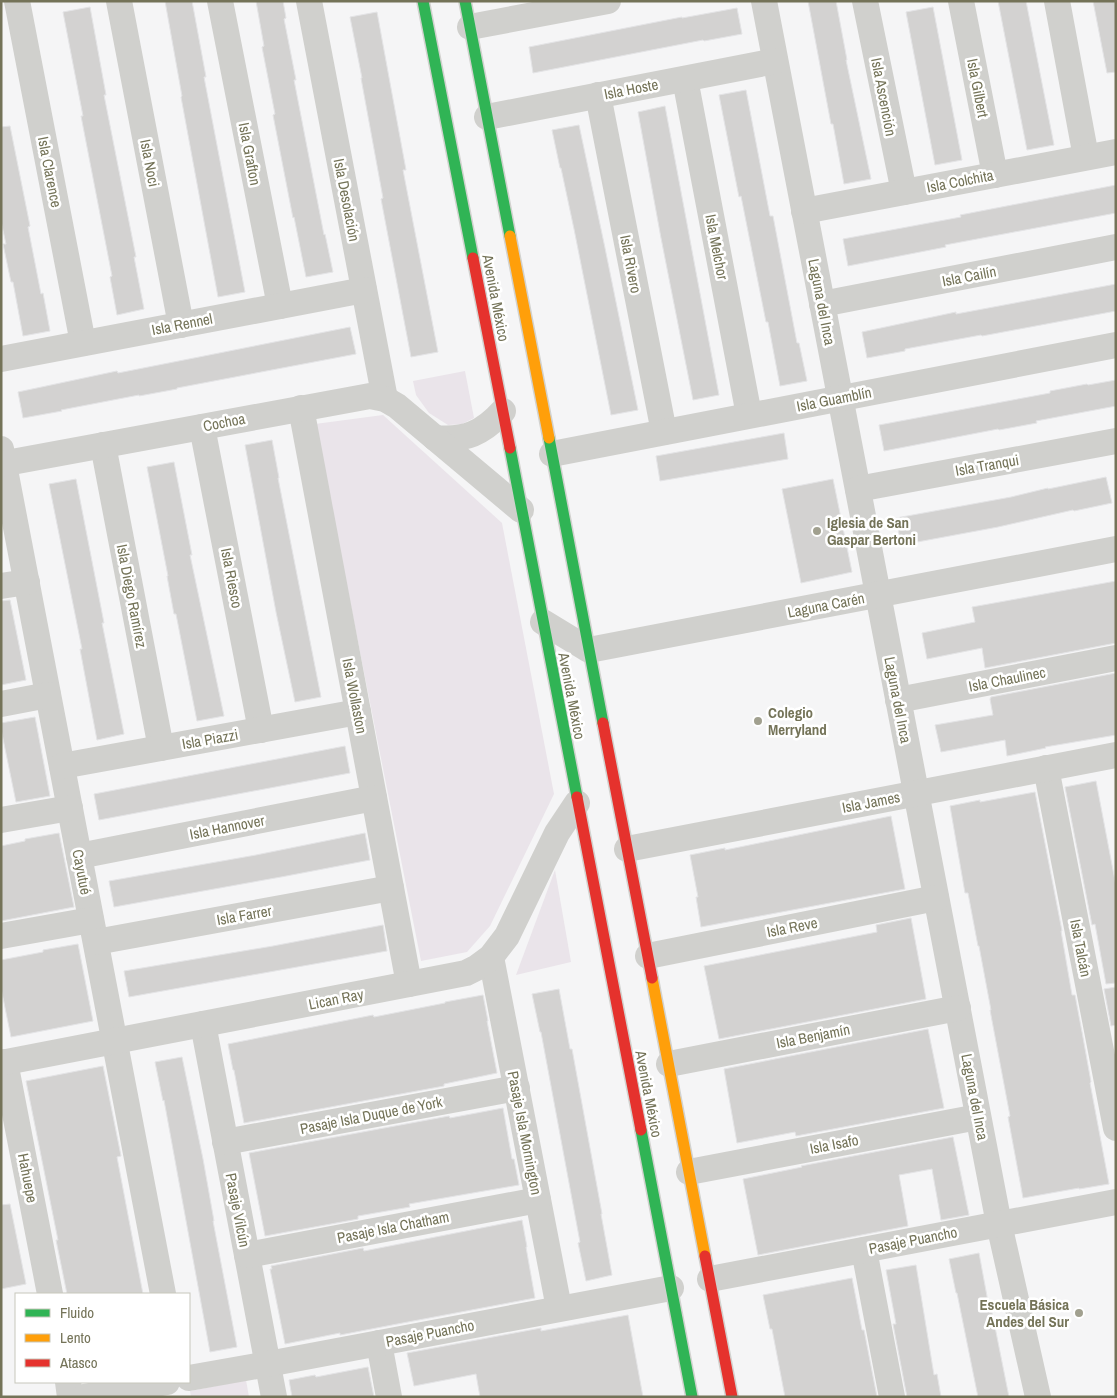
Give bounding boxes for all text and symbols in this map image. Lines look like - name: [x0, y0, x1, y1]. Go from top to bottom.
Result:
- street label: Isla Ascención: [866, 56, 902, 138]
- street label: Isla Gilbert: [962, 57, 994, 120]
- street label: Isla Hoste: [602, 73, 660, 105]
- street label: Isla Grafton: [234, 121, 266, 187]
- street label: Isla Clarence: [33, 135, 67, 209]
- street label: Isla Noci: [135, 138, 165, 188]
- street label: Isla Desolación: [329, 157, 365, 243]
- street label: Isla Colchita: [925, 164, 995, 198]
- street label: Isla Melchor: [700, 212, 734, 282]
- street label: Isla Rivero: [615, 233, 647, 295]
- street label: Avenida México: [477, 252, 515, 343]
- street label: Laguna del Inca: [803, 257, 841, 347]
- street label: Isla Cailín: [940, 260, 998, 292]
- street label: Isla Rennel: [150, 308, 214, 340]
- street label: Isla Guamblín: [795, 381, 873, 417]
- street label: Cochoa: [201, 408, 247, 436]
- street label: Isla Tranqui: [954, 449, 1020, 481]
- place label: Iglesia de San Gaspar Bertoni: [827, 512, 916, 550]
- marker: Iglesia de San Gaspar Bertoni: [811, 525, 823, 537]
- street label: Isla Diego Ramírez: [112, 542, 152, 650]
- street label: Isla Riesco: [216, 546, 248, 610]
- street label: Laguna Carén: [786, 587, 866, 623]
- street label: Avenida México: [553, 650, 591, 741]
- street label: Laguna del Inca: [879, 655, 917, 745]
- street label: Isla Wollaston: [337, 657, 373, 735]
- street label: Isla Chaulinec: [967, 661, 1047, 697]
- place label: Colegio Merryland: [768, 702, 827, 740]
- marker: Colegio Merryland: [752, 715, 764, 727]
- street label: Isla Piazzi: [180, 724, 240, 754]
- street label: Isla James: [840, 786, 902, 818]
- street label: Isla Hannover: [188, 809, 266, 845]
- street label: Cayutué: [67, 848, 97, 897]
- street label: Isla Farrer: [215, 900, 273, 930]
- street label: Isla Reve: [765, 912, 819, 942]
- street label: Isla Talcán: [1065, 917, 1097, 979]
- street label: Lican Ray: [307, 983, 366, 1015]
- street label: Isla Benjamín: [774, 1019, 852, 1053]
- street label: Avenida México: [630, 1048, 668, 1139]
- street label: Laguna del Inca: [956, 1052, 994, 1142]
- street label: Pasaje Isla Mornington: [503, 1069, 547, 1197]
- street label: Pasaje Isla Duque de York: [298, 1091, 445, 1139]
- street label: Isla Isafo: [808, 1129, 860, 1159]
- street label: Hahuepe: [13, 1151, 43, 1205]
- street label: Pasaje Vilcún: [221, 1171, 255, 1249]
- street label: Pasaje Isla Chatham: [335, 1206, 451, 1248]
- street label: Pasaje Puancho: [867, 1221, 959, 1259]
- legend: [15, 1293, 190, 1383]
- place label: Escuela Básica Andes del Sur: [979, 1294, 1069, 1332]
- text: Fluido: [60, 1302, 94, 1323]
- marker: Escuela Básica Andes del Sur: [1073, 1307, 1085, 1319]
- street label: Pasaje Puancho: [384, 1314, 476, 1352]
- text: Lento: [60, 1327, 91, 1348]
- text: Atasco: [59, 1352, 98, 1373]

